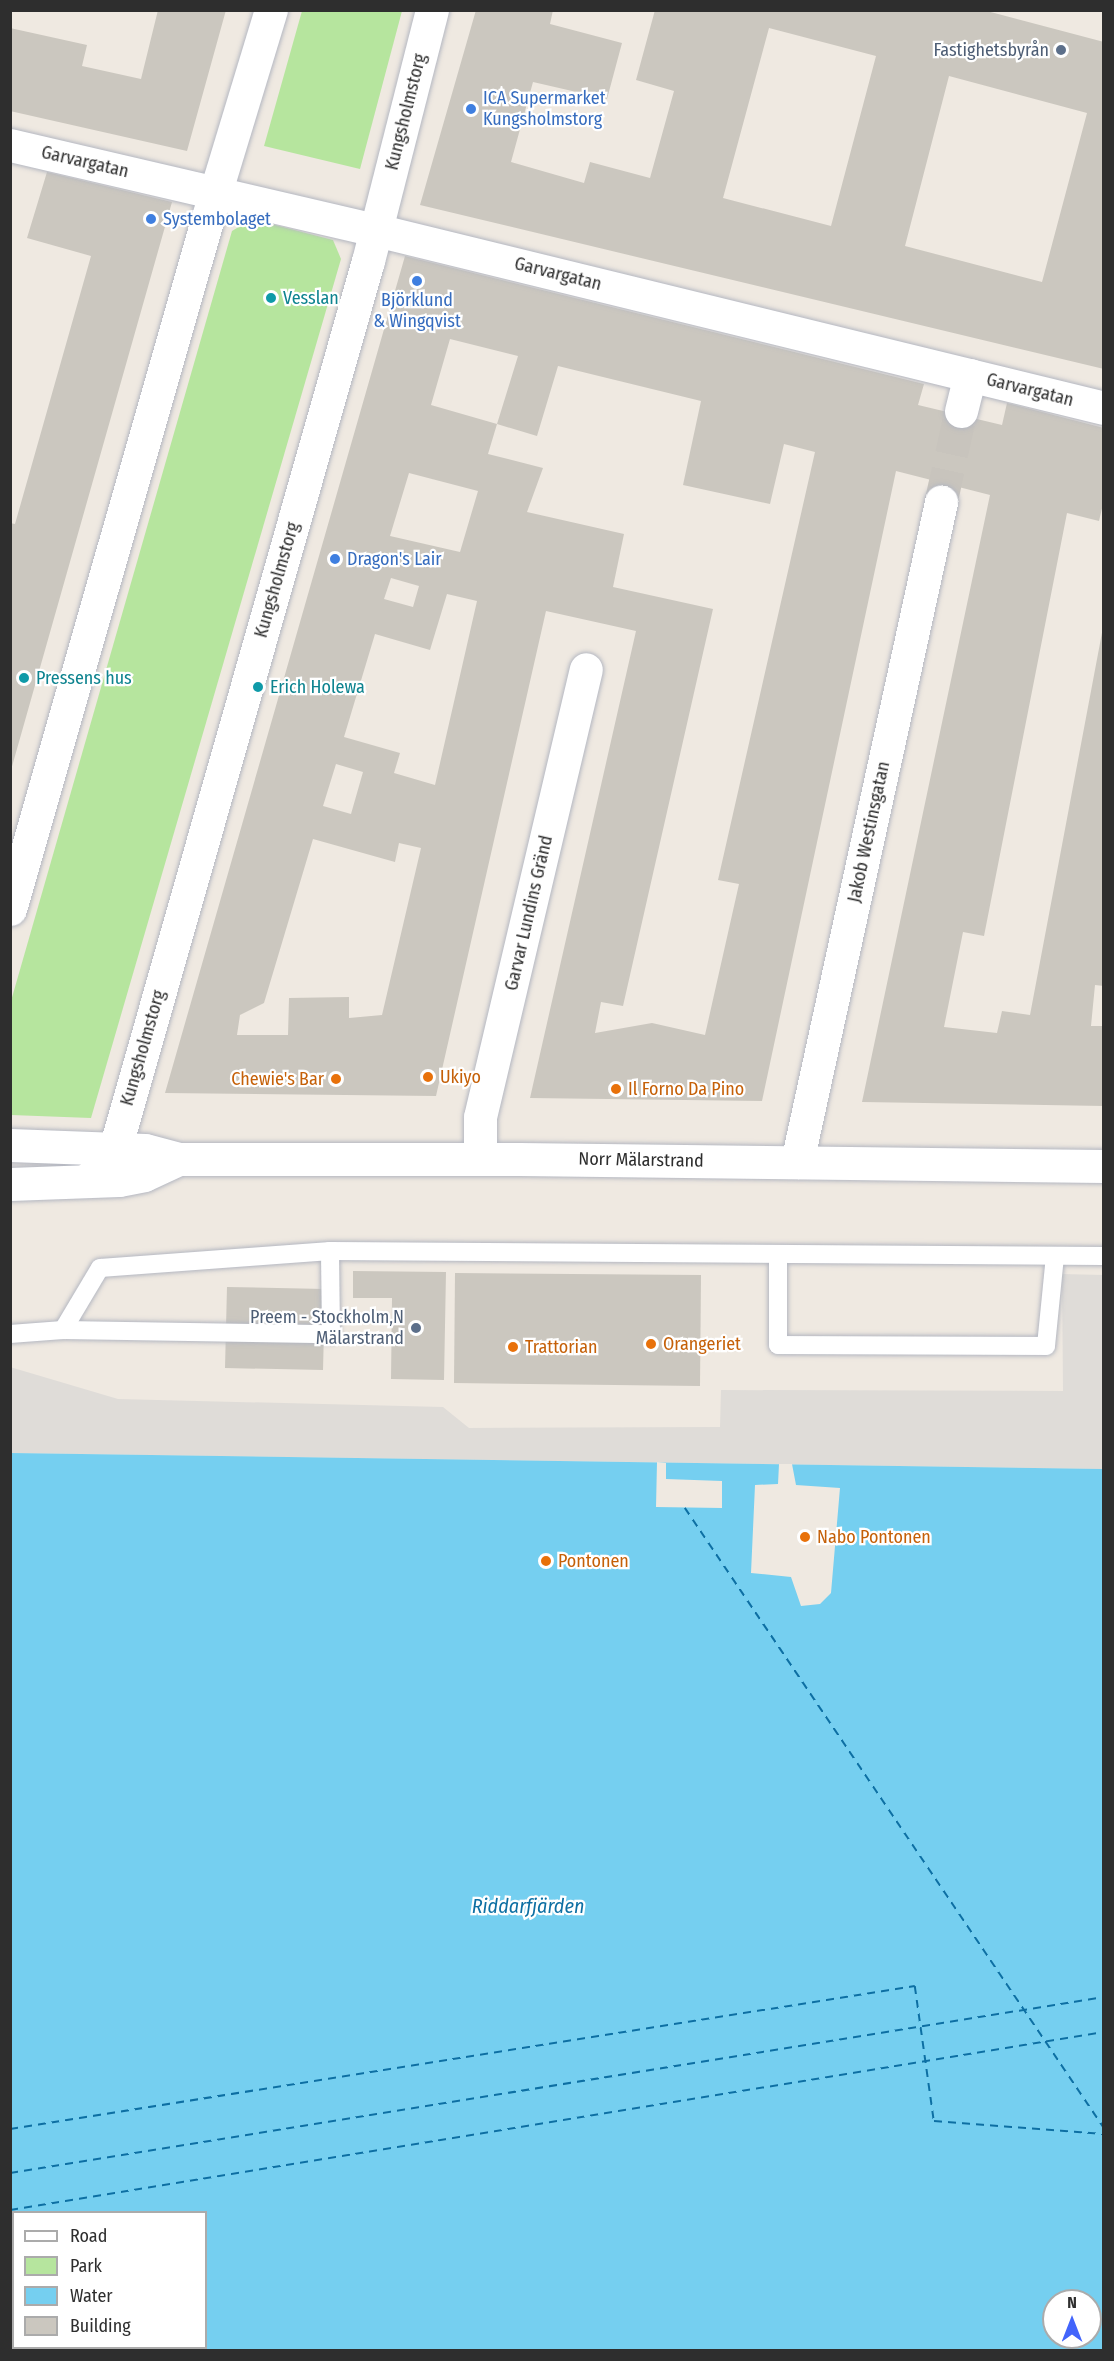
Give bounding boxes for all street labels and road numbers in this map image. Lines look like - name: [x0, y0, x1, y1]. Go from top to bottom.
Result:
- street label: Kungsholmstorg: [381, 52, 431, 172]
- street label: Garvargatan: [39, 141, 131, 183]
- street label: Garvargatan: [512, 253, 604, 295]
- street label: Garvargatan: [984, 369, 1076, 411]
- street label: Kungsholmstorg: [250, 520, 304, 640]
- street label: Jakob Westinsgatan: [843, 759, 895, 905]
- street label: Garvar Lundins Gränd: [501, 833, 557, 993]
- street label: Kungsholmstorg: [116, 988, 170, 1108]
- street label: Norr Mälarstrand: [578, 1148, 704, 1172]

